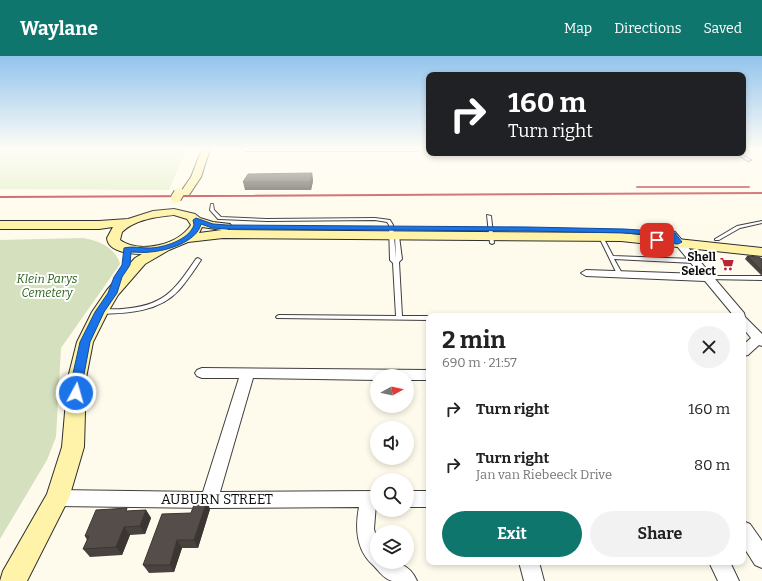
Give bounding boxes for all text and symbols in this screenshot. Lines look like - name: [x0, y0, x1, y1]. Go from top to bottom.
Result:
- text: Waylane: [20, 17, 98, 40]
- text: Map: [564, 20, 592, 37]
- text: Directions: [614, 20, 682, 37]
- text: Saved: [704, 20, 742, 37]
- text: 160 m: [508, 86, 586, 119]
- icon: right: [442, 88, 494, 140]
- text: Turn right: [508, 120, 593, 142]
- pin: [640, 223, 674, 257]
- icon: arrive: [646, 229, 668, 251]
- place label: Shell Select: [681, 250, 716, 278]
- supermarket icon: Shell Select: [719, 256, 735, 272]
- park label: Klein Parys Cemetery: [17, 272, 78, 300]
- text: 2 min: [442, 326, 506, 354]
- button: close: [688, 326, 730, 368]
- text: 690 m · 21:57: [442, 355, 517, 370]
- north arrow: [370, 369, 414, 413]
- map controls: [370, 369, 414, 569]
- position arrow: [55, 372, 97, 414]
- icon: right: [442, 398, 464, 420]
- text: Turn right: [476, 400, 549, 418]
- text: 160 m: [688, 400, 730, 418]
- button: sound: [370, 421, 414, 465]
- text: Turn right: [476, 449, 549, 467]
- icon: right: [442, 454, 464, 476]
- text: 80 m: [694, 456, 730, 474]
- text: Jan van Riebeeck Drive: [476, 467, 612, 482]
- button: search: [370, 473, 414, 517]
- street label: AUBURN STREET: [161, 491, 273, 508]
- button: Exit: [442, 511, 582, 557]
- button: Share: [590, 511, 730, 557]
- button: layers: [370, 525, 414, 569]

